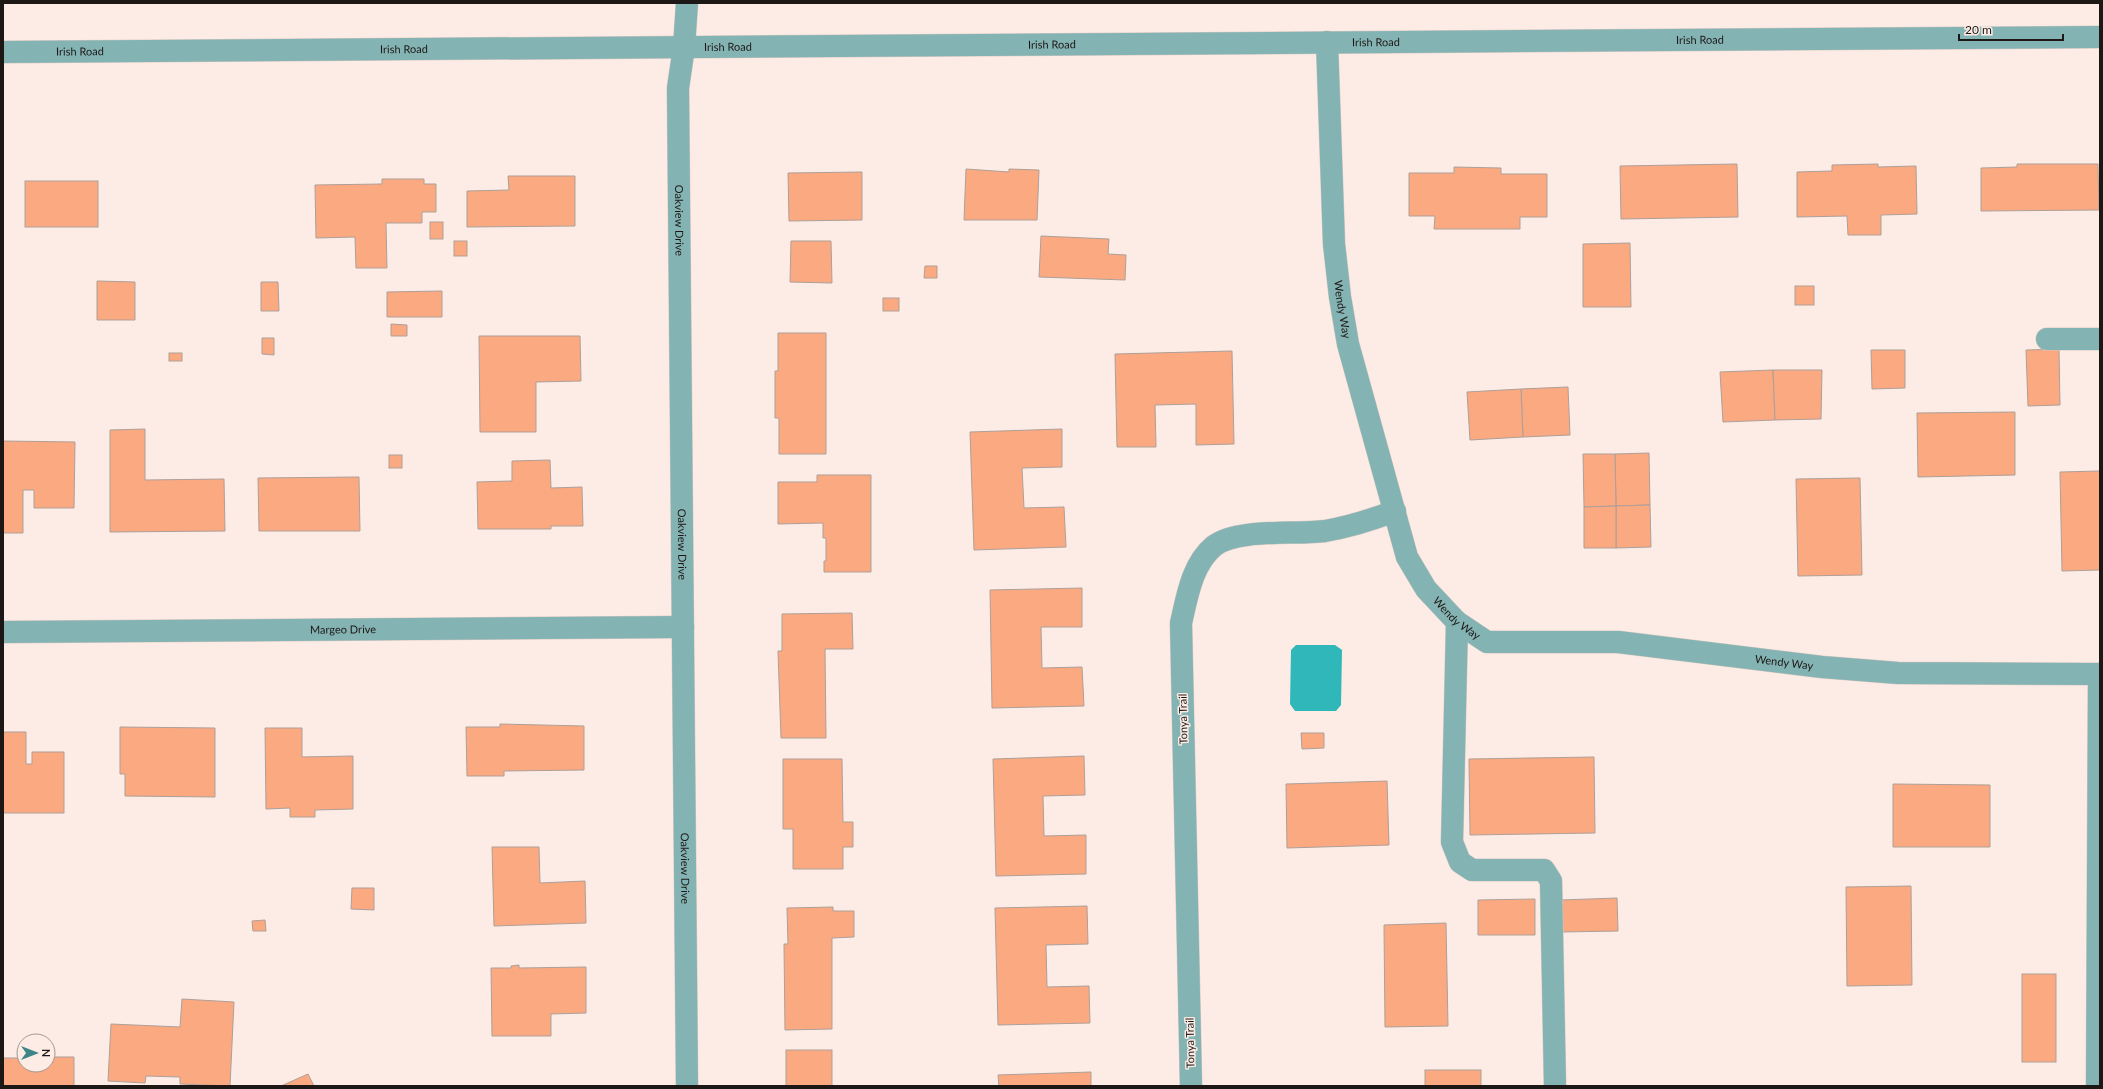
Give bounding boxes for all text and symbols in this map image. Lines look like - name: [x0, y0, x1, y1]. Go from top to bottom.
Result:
- scale bar: [1959, 16, 2063, 42]
- text: 20 m: [1965, 22, 1992, 37]
- street label: Irish Road: [1676, 33, 1724, 46]
- street label: Irish Road: [1352, 35, 1400, 48]
- street label: Irish Road: [1028, 37, 1076, 51]
- street label: Irish Road: [704, 40, 752, 53]
- street label: Irish Road: [380, 42, 428, 55]
- street label: Irish Road: [56, 44, 104, 58]
- street label: Oakview Drive: [673, 185, 687, 256]
- street label: Wendy Way: [1332, 279, 1354, 340]
- street label: Oakview Drive: [676, 509, 689, 580]
- street label: Wendy Way: [1431, 594, 1483, 642]
- street label: Margeo Drive: [310, 622, 376, 636]
- street label: Wendy Way: [1754, 652, 1814, 672]
- street label: Tonya Trail: [1176, 693, 1189, 745]
- street label: Oakview Drive: [679, 833, 692, 904]
- street label: Tonya Trail: [1183, 1017, 1196, 1069]
- north arrow: [16, 1033, 56, 1073]
- text: N: [40, 1049, 53, 1057]

